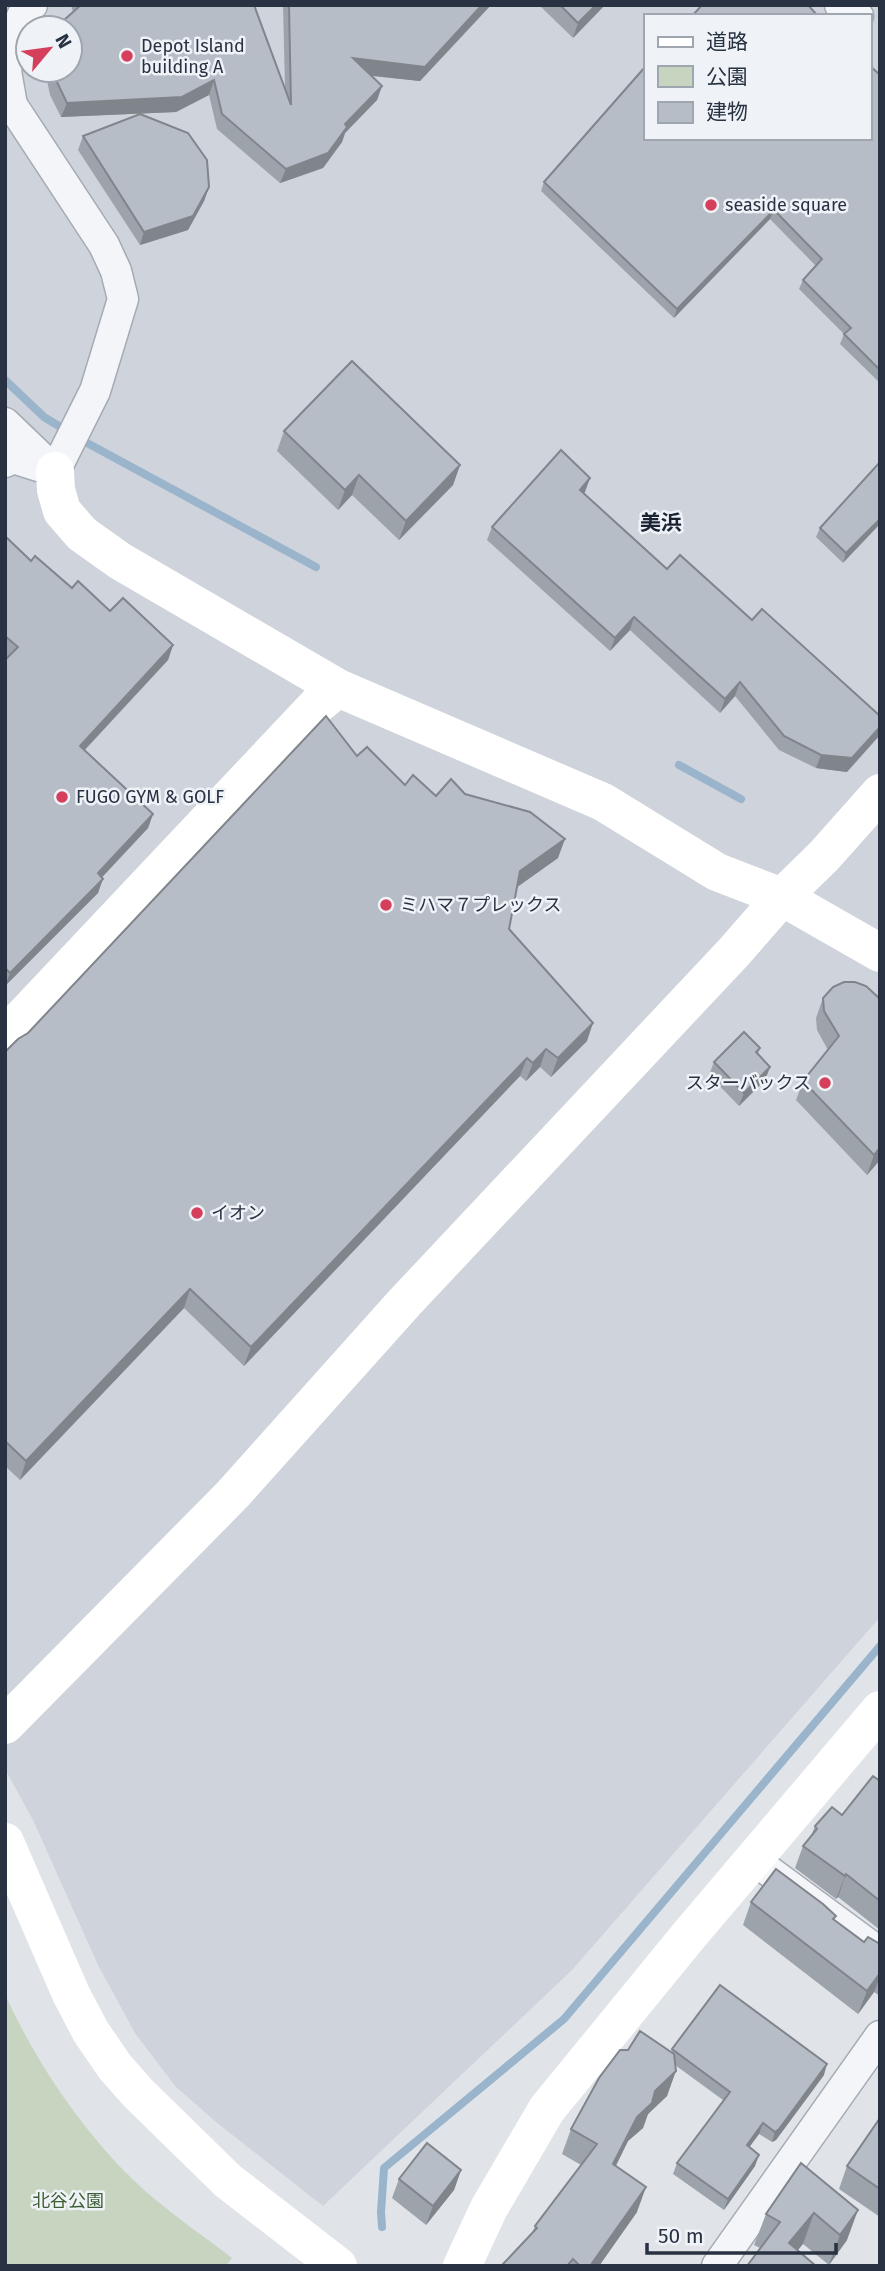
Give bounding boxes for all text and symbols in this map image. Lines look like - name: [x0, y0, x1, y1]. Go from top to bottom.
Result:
- north arrow: [14, 14, 84, 84]
- legend: [644, 14, 871, 140]
- text: 道路: [706, 29, 748, 55]
- text: N: [50, 30, 77, 52]
- place label: Depot Island building A: [141, 35, 245, 78]
- marker: Depot Island building A: [119, 48, 135, 64]
- text: 公園: [706, 64, 748, 90]
- text: 建物: [706, 99, 748, 125]
- place label: seaside square: [725, 194, 847, 216]
- marker: seaside square: [703, 197, 719, 213]
- district label: 美浜: [640, 510, 682, 536]
- place label: FUGO GYM & GOLF: [76, 786, 224, 808]
- marker: FUGO GYM & GOLF: [54, 789, 70, 805]
- place label: ミハマ７プレックス: [400, 894, 561, 916]
- marker: ミハマ７プレックス: [378, 897, 394, 913]
- place label: スターバックス: [686, 1072, 811, 1094]
- marker: スターバックス: [817, 1075, 833, 1091]
- place label: イオン: [211, 1202, 265, 1224]
- marker: イオン: [189, 1205, 205, 1221]
- park label: 北谷公園: [32, 2190, 104, 2212]
- scale bar: [647, 2212, 836, 2256]
- text: 50 m: [658, 2223, 704, 2249]

